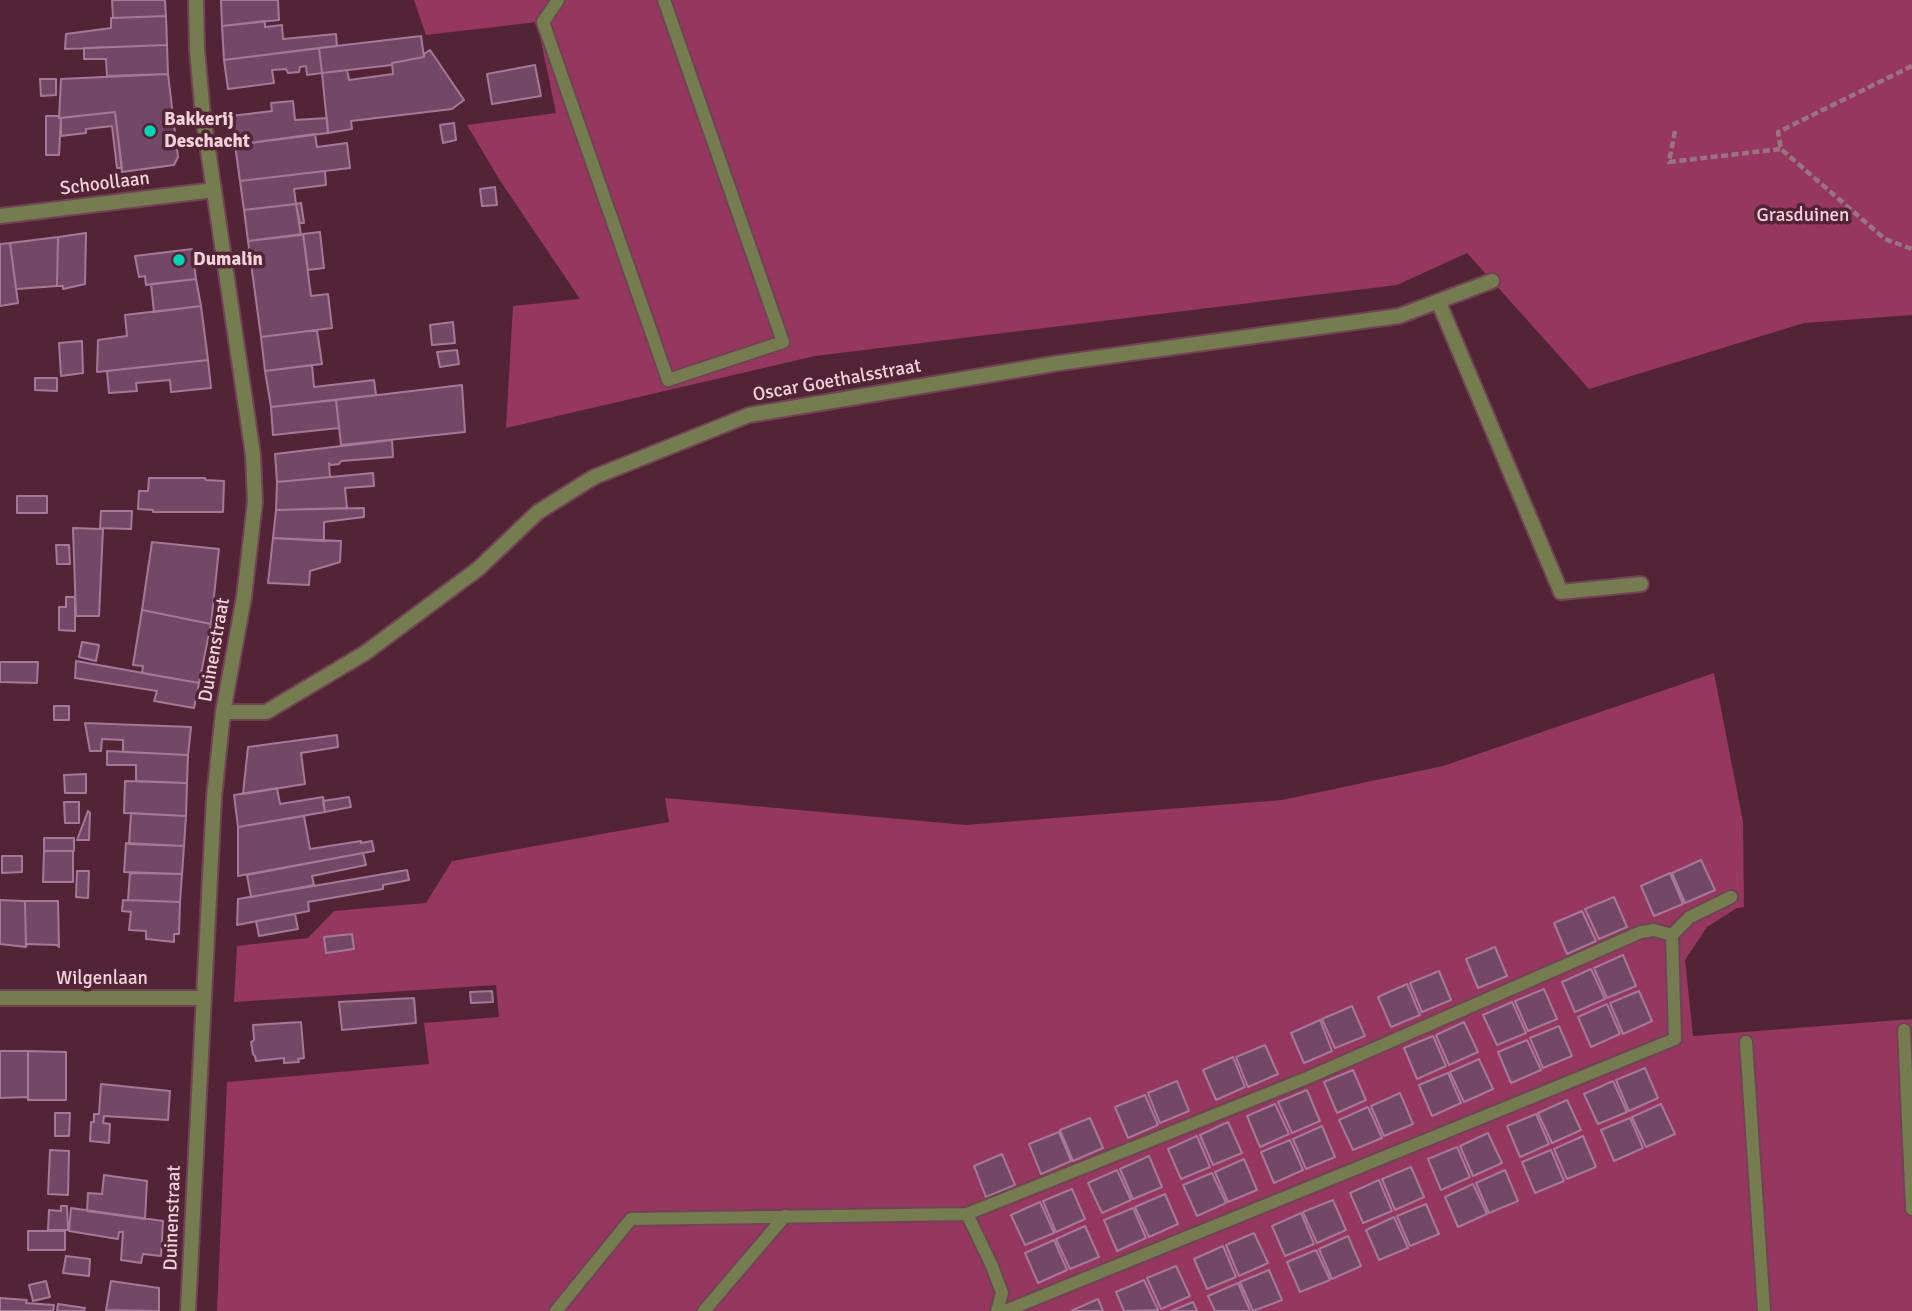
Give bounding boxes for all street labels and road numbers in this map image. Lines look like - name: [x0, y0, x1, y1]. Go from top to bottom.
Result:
- street label: Schoollaan: [59, 167, 151, 201]
- street label: Oscar Goethalsstraat: [751, 355, 923, 407]
- street label: Duinenstraat: [195, 596, 235, 704]
- street label: Wilgenlaan: [56, 968, 148, 990]
- street label: Duinenstraat: [160, 1165, 186, 1271]

